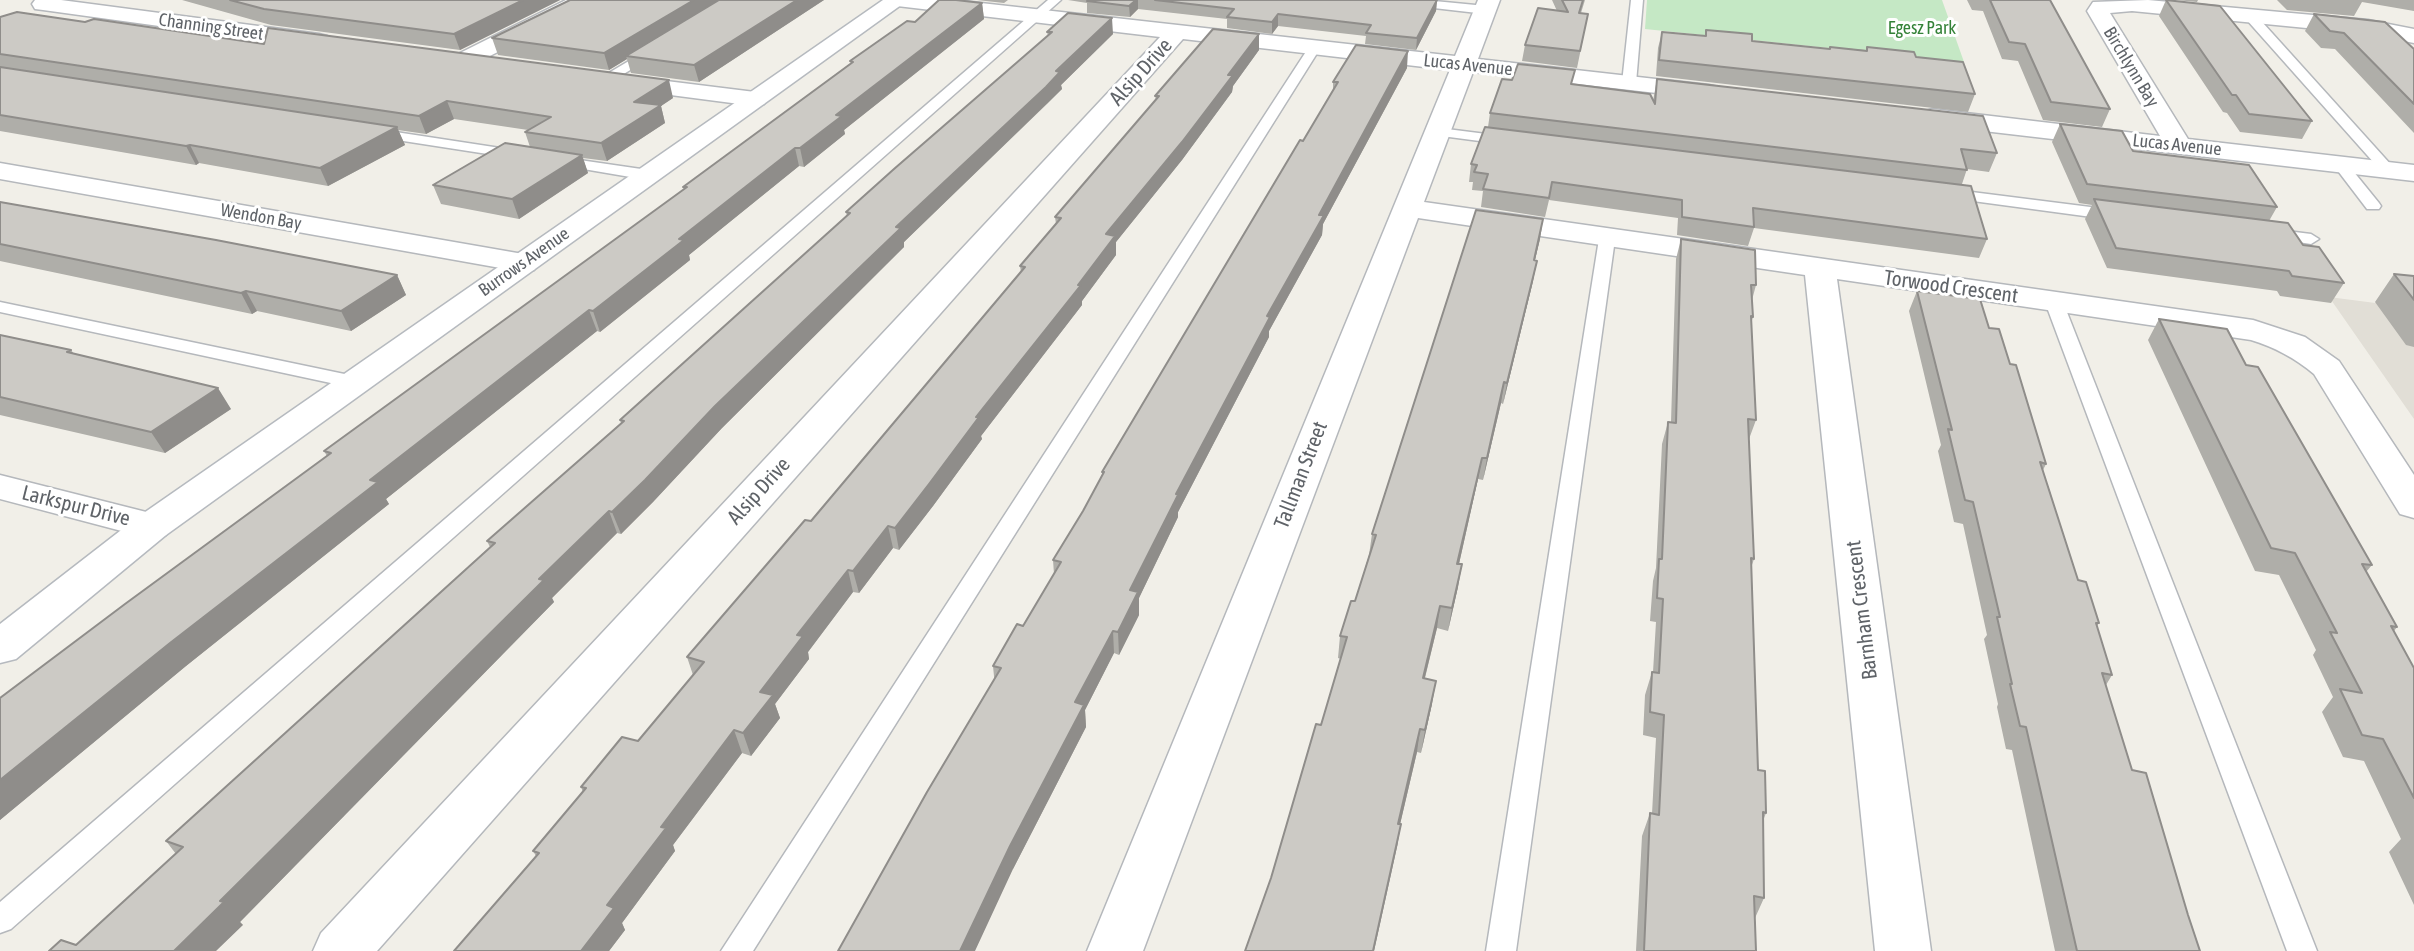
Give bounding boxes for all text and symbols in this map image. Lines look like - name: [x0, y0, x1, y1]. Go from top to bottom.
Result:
- street label: Channing Street: [157, 9, 265, 45]
- park label: Egesz Park: [1888, 17, 1956, 39]
- street label: Birchlynn Bay: [2099, 23, 2163, 111]
- street label: Alsip Drive: [1104, 33, 1178, 111]
- street label: Lucas Avenue: [1422, 50, 1514, 80]
- street label: Lucas Avenue: [2131, 130, 2223, 160]
- street label: Wendon Bay: [219, 199, 303, 235]
- street label: Burrows Avenue: [475, 223, 573, 301]
- street label: Torwood Crescent: [1882, 265, 2020, 309]
- street label: Tallman Street: [1269, 418, 1333, 532]
- street label: Alsip Drive: [722, 452, 796, 530]
- street label: Larkspur Drive: [19, 480, 133, 532]
- street label: Barnham Crescent: [1841, 539, 1883, 681]

